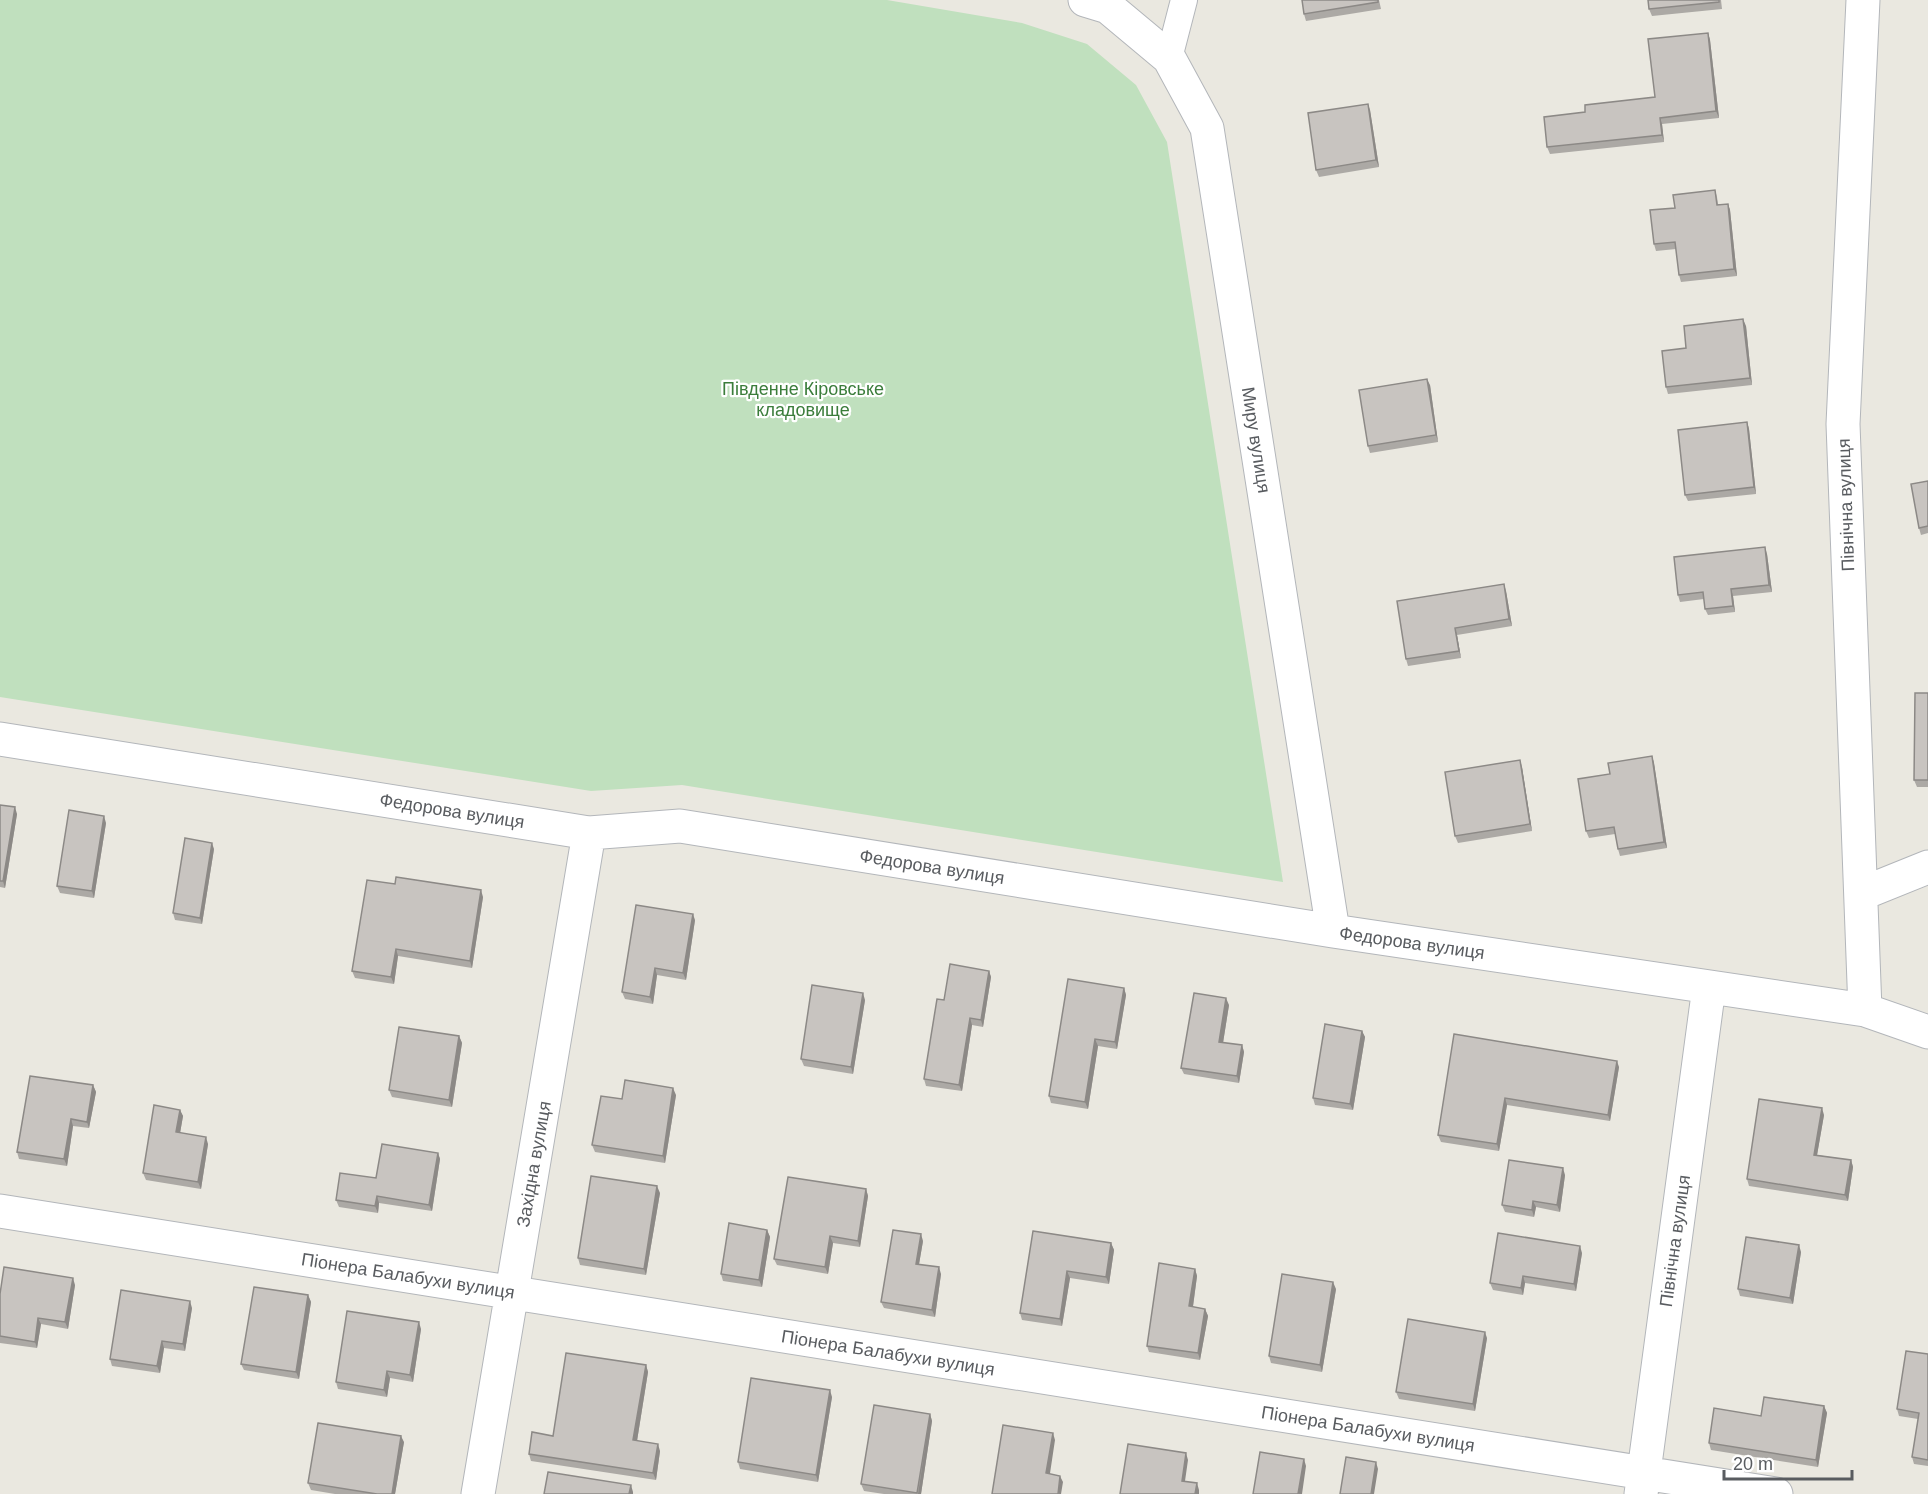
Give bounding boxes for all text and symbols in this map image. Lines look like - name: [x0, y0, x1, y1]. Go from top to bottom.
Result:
- park label: Південне Кіровське кладовище: [722, 379, 884, 420]
- street label: Миру вулиця: [1238, 385, 1274, 495]
- street label: Північна вулиця: [1834, 438, 1858, 572]
- street label: Федорова вулиця: [378, 790, 526, 832]
- street label: Федорова вулиця: [858, 846, 1006, 888]
- street label: Федорова вулиця: [1338, 923, 1486, 963]
- street label: Західна вулиця: [513, 1099, 555, 1229]
- street label: Північна вулиця: [1656, 1174, 1694, 1308]
- street label: Піонера Балабухи вулиця: [300, 1249, 516, 1303]
- street label: Піонера Балабухи вулиця: [780, 1326, 996, 1380]
- street label: Піонера Балабухи вулиця: [1260, 1402, 1476, 1456]
- scale bar: [1724, 1443, 1852, 1481]
- text: 20 m: [1733, 1454, 1773, 1474]

